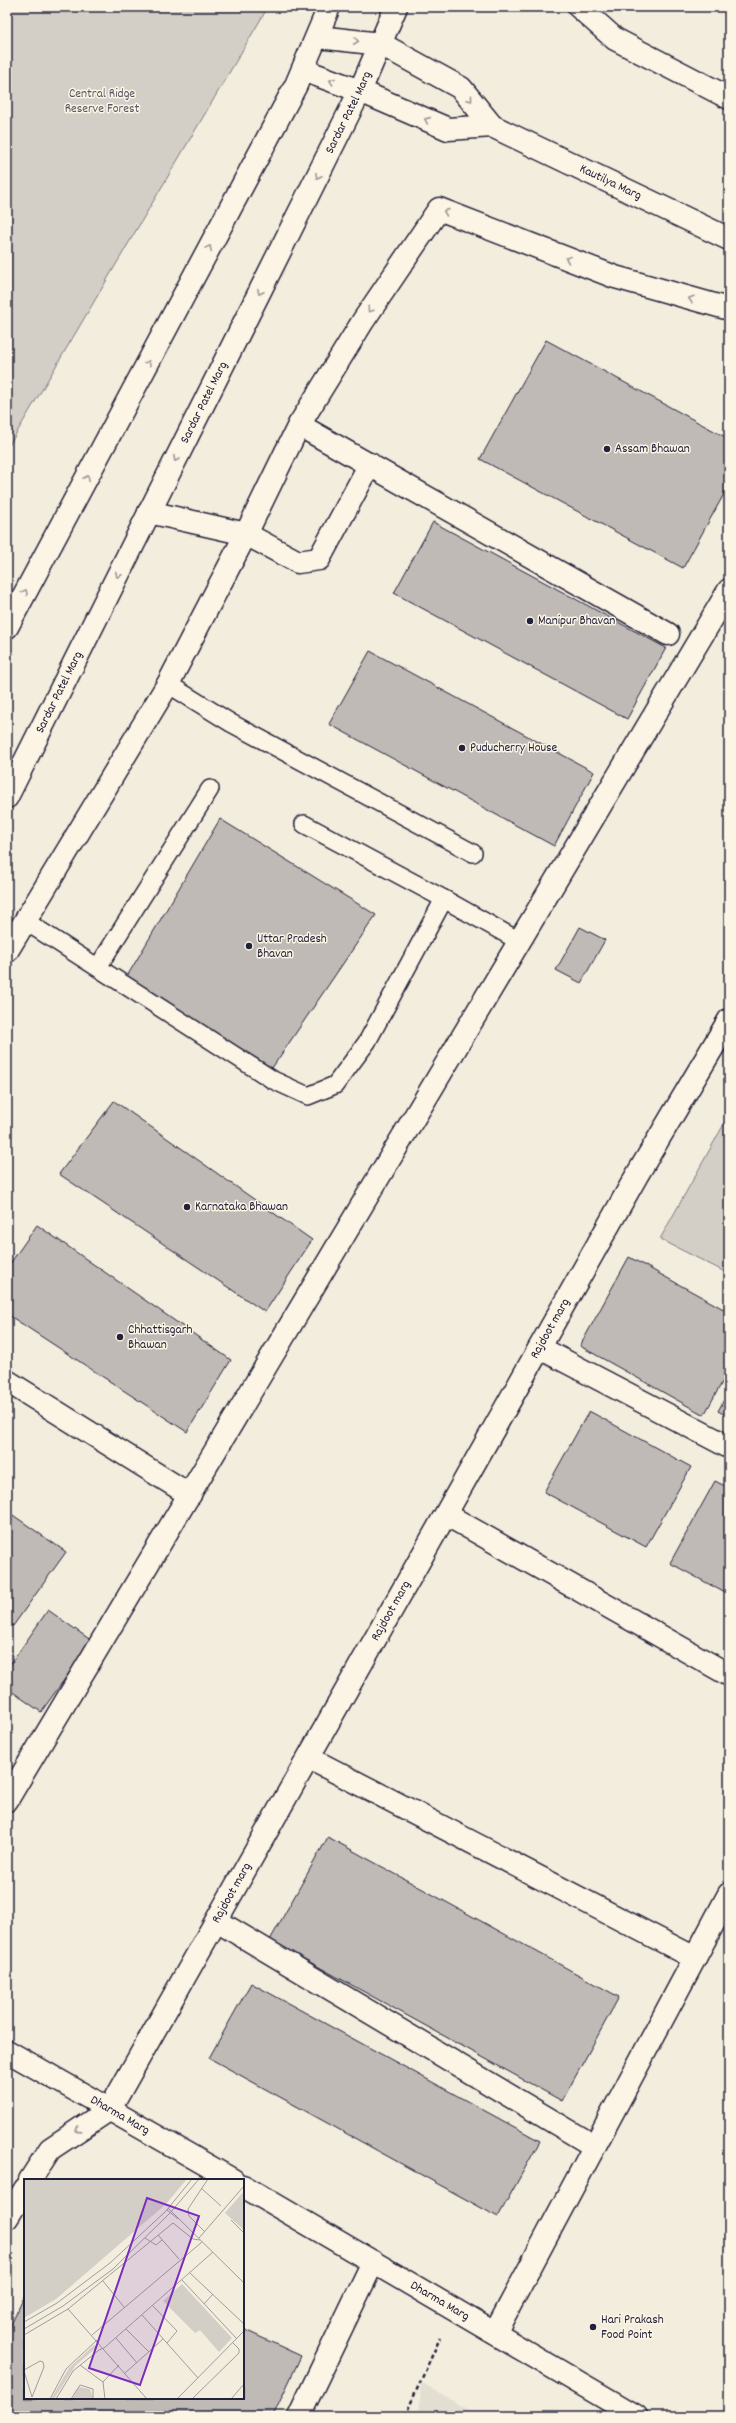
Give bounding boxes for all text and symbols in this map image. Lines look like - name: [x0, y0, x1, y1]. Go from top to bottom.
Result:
- one-way arrow: [353, 37, 360, 46]
- street label: Sardar Patel Marg: [321, 68, 377, 157]
- one-way arrow: [329, 77, 336, 85]
- park label: Central Ridge Reserve Forest: [65, 85, 139, 119]
- one-way arrow: [465, 95, 472, 102]
- one-way arrow: [423, 117, 431, 125]
- street label: Kautilya Marg: [576, 160, 645, 206]
- one-way arrow: [315, 172, 323, 180]
- one-way arrow: [443, 209, 450, 217]
- one-way arrow: [204, 245, 212, 252]
- one-way arrow: [564, 256, 571, 264]
- one-way arrow: [257, 288, 265, 296]
- one-way arrow: [688, 295, 695, 304]
- one-way arrow: [367, 306, 375, 313]
- street label: Sardar Patel Marg: [176, 358, 233, 447]
- one-way arrow: [143, 360, 151, 367]
- place label: Assam Bhawan: [615, 440, 690, 459]
- marker: Assam Bhawan: [602, 444, 612, 454]
- one-way arrow: [173, 454, 181, 462]
- one-way arrow: [82, 474, 89, 482]
- one-way arrow: [115, 571, 123, 578]
- one-way arrow: [21, 589, 28, 596]
- place label: Manipur Bhavan: [538, 612, 615, 631]
- marker: Manipur Bhavan: [525, 616, 535, 626]
- street label: Sardar Patel Marg: [31, 648, 88, 737]
- place label: Puducherry House: [470, 739, 558, 758]
- marker: Puducherry House: [457, 743, 467, 753]
- place label: Uttar Pradesh Bhavan: [257, 930, 327, 964]
- marker: Uttar Pradesh Bhavan: [244, 941, 254, 951]
- place label: Karnataka Bhawan: [195, 1198, 288, 1217]
- marker: Karnataka Bhawan: [182, 1202, 192, 1212]
- street label: Rajdoot marg: [526, 1295, 575, 1362]
- place label: Chhattisgarh Bhawan: [128, 1321, 192, 1355]
- marker: Chhattisgarh Bhawan: [115, 1332, 125, 1342]
- street label: Rajdoot marg: [366, 1577, 416, 1645]
- street label: Rajdoot marg: [207, 1859, 257, 1927]
- street label: Dharma Marg: [87, 2091, 153, 2140]
- one-way arrow: [75, 2125, 82, 2133]
- inset map: [24, 2179, 244, 2399]
- street label: Dharma Marg: [407, 2276, 473, 2326]
- place label: Hari Prakash Food Point: [601, 2311, 664, 2345]
- marker: Hari Prakash Food Point: [588, 2322, 598, 2332]

